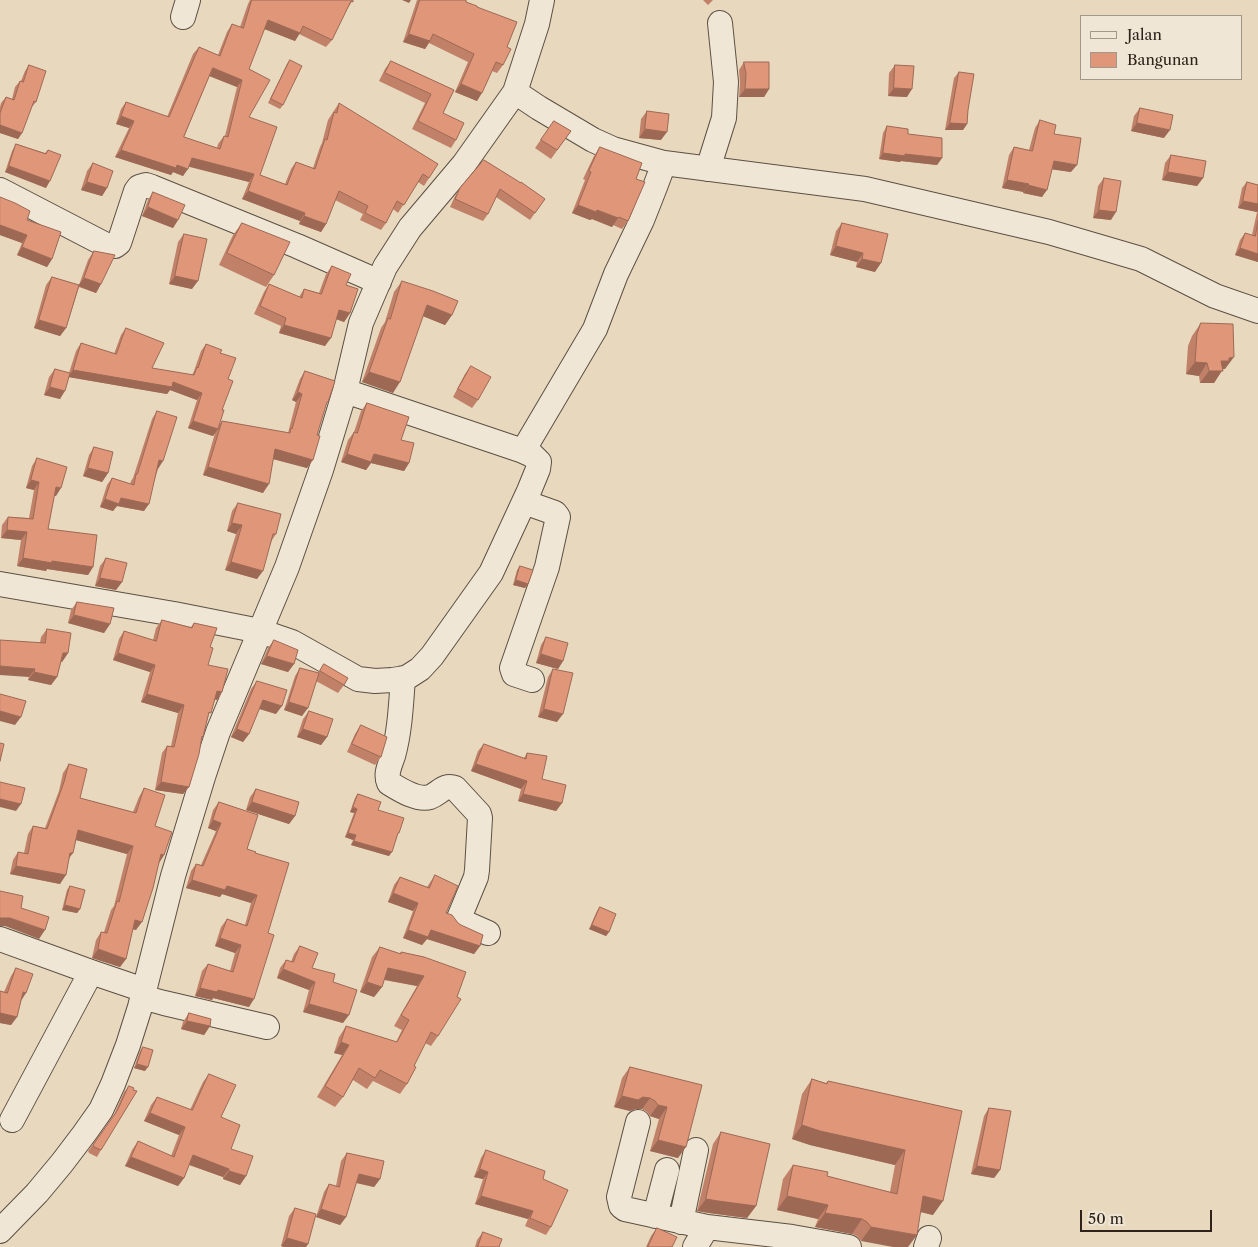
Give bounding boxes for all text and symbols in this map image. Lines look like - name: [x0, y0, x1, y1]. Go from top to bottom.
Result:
- legend: [1080, 15, 1243, 80]
- text: Jalan: [1127, 25, 1162, 44]
- text: Bangunan: [1127, 50, 1199, 69]
- scale bar: [1083, 1200, 1216, 1232]
- text: 50 m: [1088, 1209, 1124, 1228]

